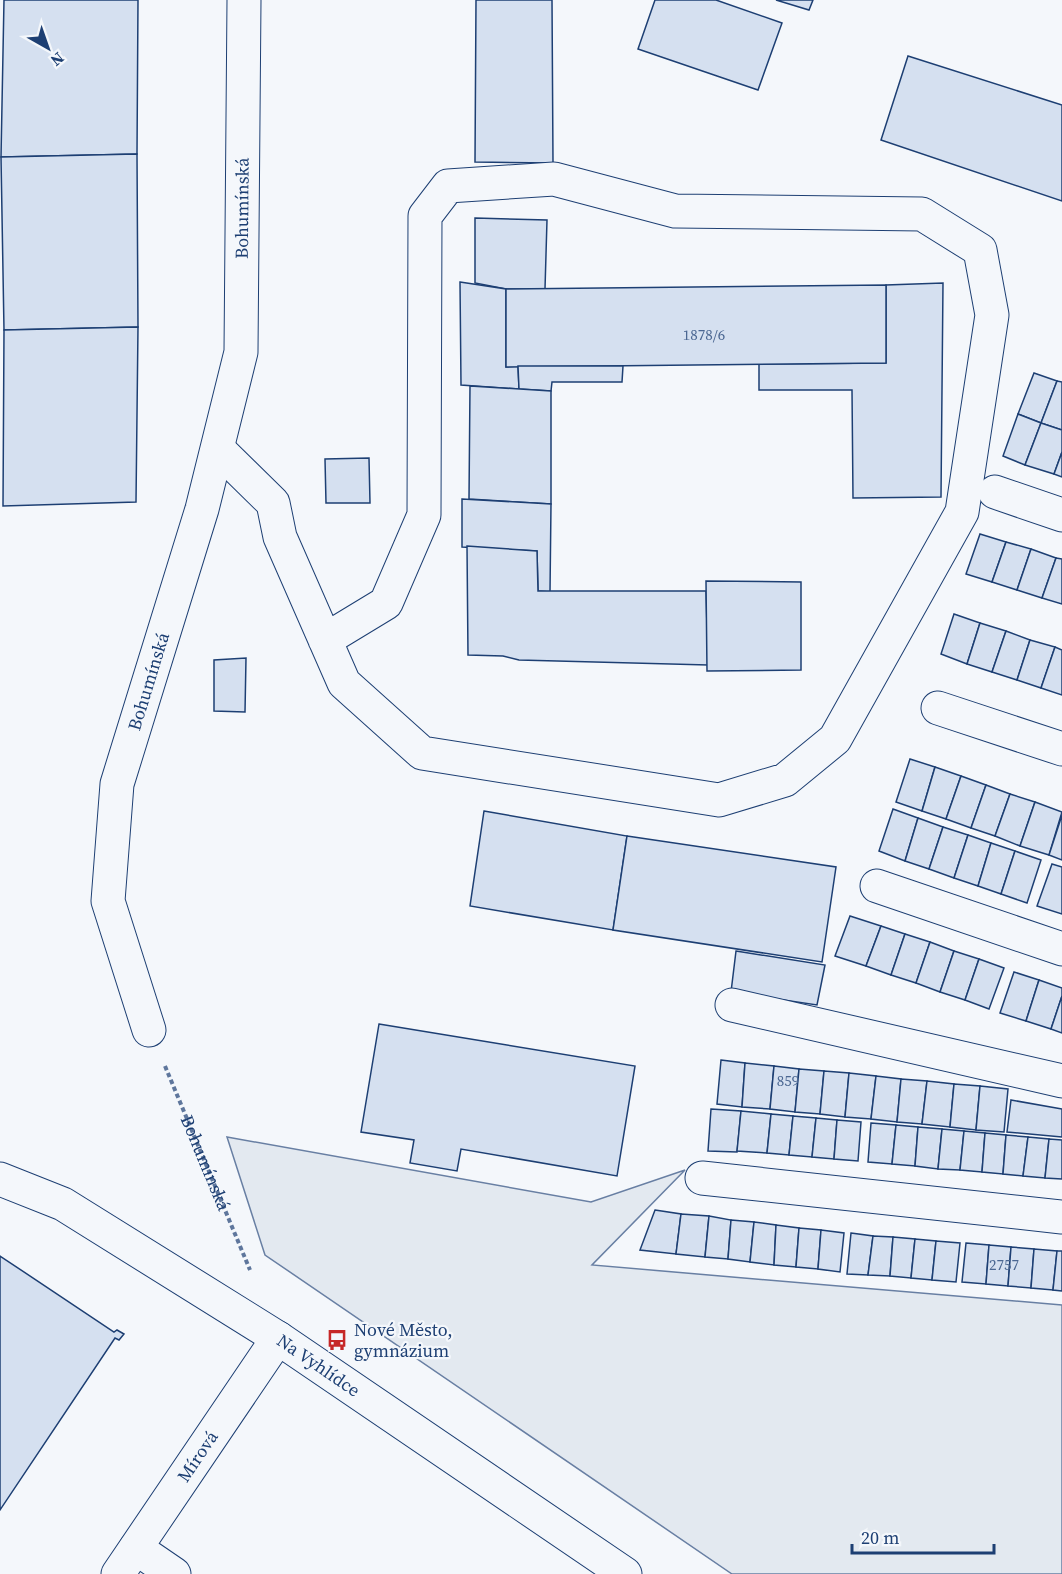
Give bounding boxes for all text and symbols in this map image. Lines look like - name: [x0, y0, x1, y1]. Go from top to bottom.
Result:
- north arrow: [18, 18, 78, 78]
- text: N: [46, 47, 69, 72]
- street label: Bohumínská: [229, 157, 255, 259]
- house number: 1878/6: [683, 324, 725, 345]
- street label: Bohumínská: [121, 628, 175, 733]
- house number: 859: [777, 1070, 799, 1091]
- street label: Bohumínská: [175, 1111, 237, 1215]
- house number: 2757: [989, 1254, 1019, 1275]
- place label: Nové Město, gymnázium: [354, 1317, 453, 1363]
- street label: Na Vyhlídce: [272, 1328, 365, 1402]
- bus stop icon: Nové Město, gymnázium: [325, 1328, 349, 1352]
- street label: Mírová: [171, 1425, 224, 1487]
- scale bar: [852, 1517, 994, 1555]
- text: 20 m: [861, 1525, 899, 1550]

